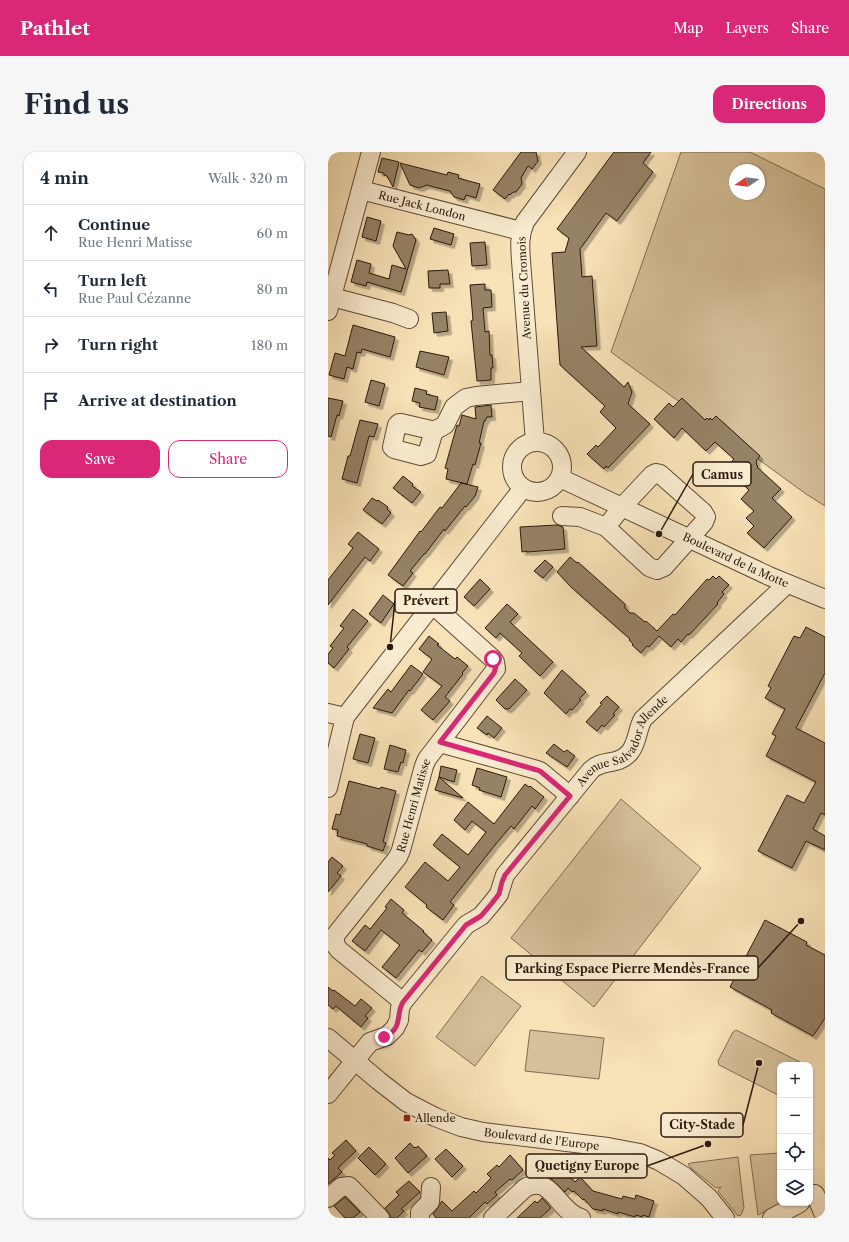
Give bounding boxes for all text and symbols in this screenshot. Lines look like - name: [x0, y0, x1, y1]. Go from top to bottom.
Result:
- text: Pathlet: [20, 17, 90, 40]
- text: Map: [673, 19, 703, 37]
- text: Layers: [725, 19, 769, 37]
- text: Share: [791, 19, 829, 37]
- button: Directions: [713, 85, 825, 123]
- text: Find us: [24, 87, 129, 121]
- north arrow: [729, 164, 765, 200]
- text: 4 min: [40, 168, 89, 188]
- text: Walk · 320 m: [208, 170, 288, 186]
- street label: Rue Jack London: [377, 188, 467, 224]
- text: Continue: [78, 215, 150, 234]
- icon: ahead: [40, 222, 62, 244]
- text: 60 m: [257, 225, 288, 241]
- text: Rue Henri Matisse: [78, 234, 192, 250]
- street label: Avenue du Cromois: [514, 236, 534, 341]
- text: Turn left: [78, 271, 147, 290]
- icon: left: [40, 278, 62, 300]
- text: 80 m: [256, 281, 288, 297]
- text: Rue Paul Cézanne: [78, 290, 191, 306]
- icon: right: [40, 334, 62, 356]
- text: Turn right: [78, 335, 158, 354]
- text: 180 m: [251, 337, 288, 353]
- icon: arrive: [40, 390, 62, 412]
- text: Arrive at destination: [78, 391, 237, 410]
- button: Save: [40, 440, 160, 478]
- button: Share: [168, 440, 288, 478]
- callout: Camus: [693, 462, 751, 486]
- text: Camus: [701, 467, 743, 482]
- street label: Boulevard de la Motte: [680, 530, 791, 590]
- callout: Prévert: [395, 589, 457, 613]
- text: Prévert: [403, 593, 449, 608]
- route start: [484, 650, 502, 668]
- street label: Avenue Salvador Allende: [573, 692, 671, 790]
- street label: Rue Henri Matisse: [394, 756, 433, 854]
- callout: Parking Espace Pierre Mendès-France: [506, 956, 758, 980]
- text: Parking Espace Pierre Mendès-France: [514, 961, 750, 976]
- route end: [375, 1028, 393, 1046]
- map controls: [777, 1062, 813, 1206]
- button: +: [777, 1062, 813, 1098]
- button: −: [777, 1098, 813, 1134]
- place label: Allende: [414, 1111, 456, 1125]
- marker: Allende: [402, 1113, 412, 1123]
- callout: City-Stade: [661, 1113, 743, 1137]
- text: City-Stade: [669, 1117, 735, 1132]
- street label: Boulevard de l'Europe: [483, 1125, 600, 1153]
- button: locate: [777, 1134, 813, 1170]
- callout: Quetigny Europe: [526, 1154, 647, 1178]
- text: Quetigny Europe: [535, 1158, 639, 1173]
- button: layers: [777, 1170, 813, 1206]

